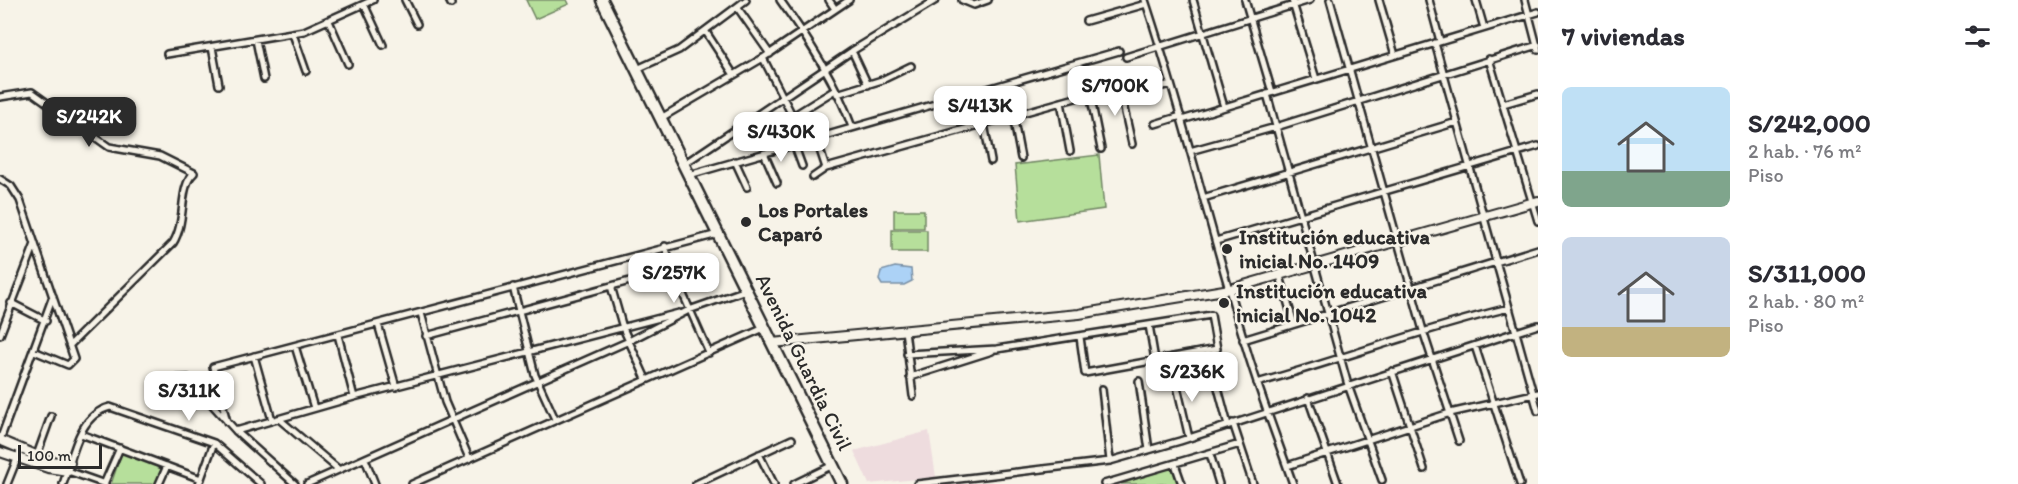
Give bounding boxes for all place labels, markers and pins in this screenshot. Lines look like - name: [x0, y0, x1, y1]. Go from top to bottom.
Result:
- pin: S/700K: [1066, 66, 1164, 117]
- pin: S/413K: [931, 86, 1029, 137]
- pin: S/242K: [40, 97, 138, 148]
- pin: S/430K: [732, 112, 830, 163]
- place label: Los Portales Caparó: [758, 197, 868, 247]
- marker: Los Portales Caparó: [739, 215, 753, 229]
- place label: Institución educativa inicial No. 1409: [1239, 224, 1430, 273]
- marker: Institución educativa inicial No. 1409: [1220, 242, 1234, 256]
- pin: S/257K: [625, 253, 723, 304]
- place label: Institución educativa inicial No. 1042: [1236, 278, 1427, 327]
- marker: Institución educativa inicial No. 1042: [1217, 296, 1231, 310]
- pin: S/236K: [1143, 352, 1241, 403]
- pin: S/311K: [140, 371, 238, 422]

